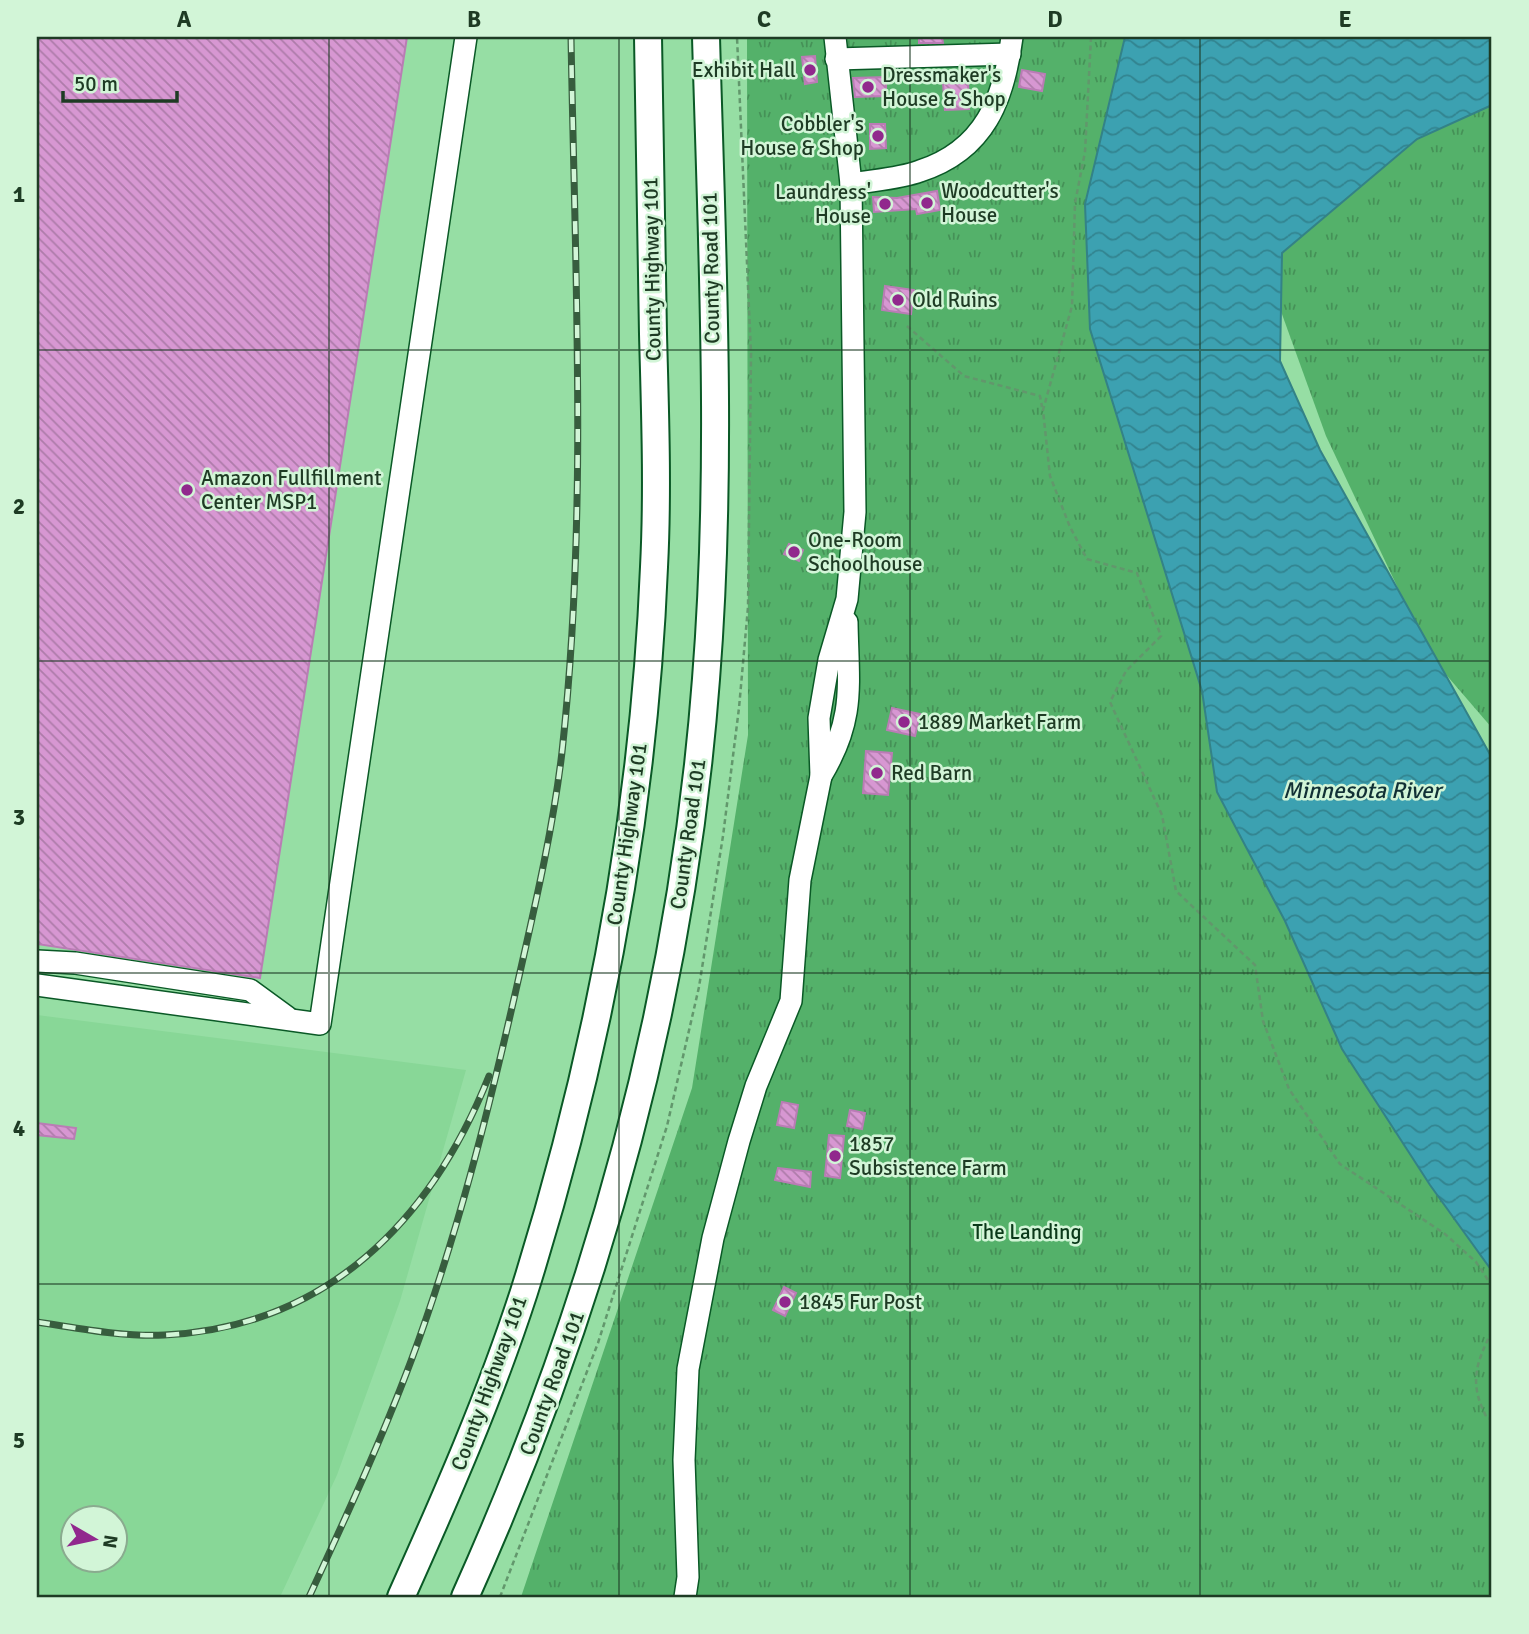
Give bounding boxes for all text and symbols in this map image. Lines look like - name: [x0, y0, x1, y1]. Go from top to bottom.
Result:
- text: A: [177, 5, 192, 34]
- text: B: [467, 5, 481, 34]
- text: C: [757, 5, 771, 34]
- text: D: [1047, 5, 1063, 34]
- text: E: [1338, 5, 1352, 34]
- place label: Exhibit Hall: [692, 57, 796, 83]
- scale bar: [63, 60, 177, 104]
- marker: Exhibit Hall: [802, 62, 818, 78]
- place label: Dressmaker's House & Shop: [882, 62, 1006, 112]
- text: 50 m: [74, 71, 118, 97]
- marker: Dressmaker's House & Shop: [860, 79, 876, 95]
- place label: Cobbler's House & Shop: [740, 111, 864, 161]
- marker: Cobbler's House & Shop: [870, 128, 886, 144]
- street label: County Highway 101: [637, 177, 667, 361]
- place label: Woodcutter's House: [941, 178, 1059, 228]
- place label: Laundress' House: [775, 179, 871, 229]
- text: 1: [13, 180, 25, 209]
- street label: County Road 101: [697, 192, 725, 344]
- marker: Woodcutter's House: [919, 195, 935, 211]
- marker: Laundress' House: [877, 196, 893, 212]
- place label: Old Ruins: [912, 287, 998, 313]
- marker: Old Ruins: [890, 292, 906, 308]
- place label: Amazon Fullfillment Center MSP1: [201, 465, 382, 515]
- marker: Amazon Fullfillment Center MSP1: [179, 482, 195, 498]
- text: 2: [13, 492, 25, 521]
- place label: One-Room Schoolhouse: [808, 527, 923, 577]
- marker: One-Room Schoolhouse: [786, 544, 802, 560]
- place label: 1889 Market Farm: [918, 709, 1081, 735]
- marker: 1889 Market Farm: [896, 714, 912, 730]
- street label: County Highway 101: [601, 741, 653, 927]
- street label: County Road 101: [665, 757, 711, 911]
- place label: Red Barn: [891, 760, 972, 786]
- marker: Red Barn: [869, 765, 885, 781]
- water label: Minnesota River: [1283, 776, 1445, 805]
- text: 3: [13, 803, 25, 832]
- text: 4: [13, 1114, 25, 1143]
- place label: 1857 Subsistence Farm: [849, 1131, 1007, 1181]
- marker: 1857 Subsistence Farm: [827, 1148, 843, 1164]
- park label: The Landing: [972, 1219, 1082, 1245]
- place label: 1845 Fur Post: [799, 1289, 922, 1315]
- street label: County Highway 101: [445, 1292, 533, 1474]
- marker: 1845 Fur Post: [777, 1294, 793, 1310]
- street label: County Road 101: [514, 1307, 590, 1459]
- text: 5: [13, 1426, 25, 1455]
- north arrow: [60, 1504, 130, 1574]
- text: N: [97, 1533, 123, 1550]

